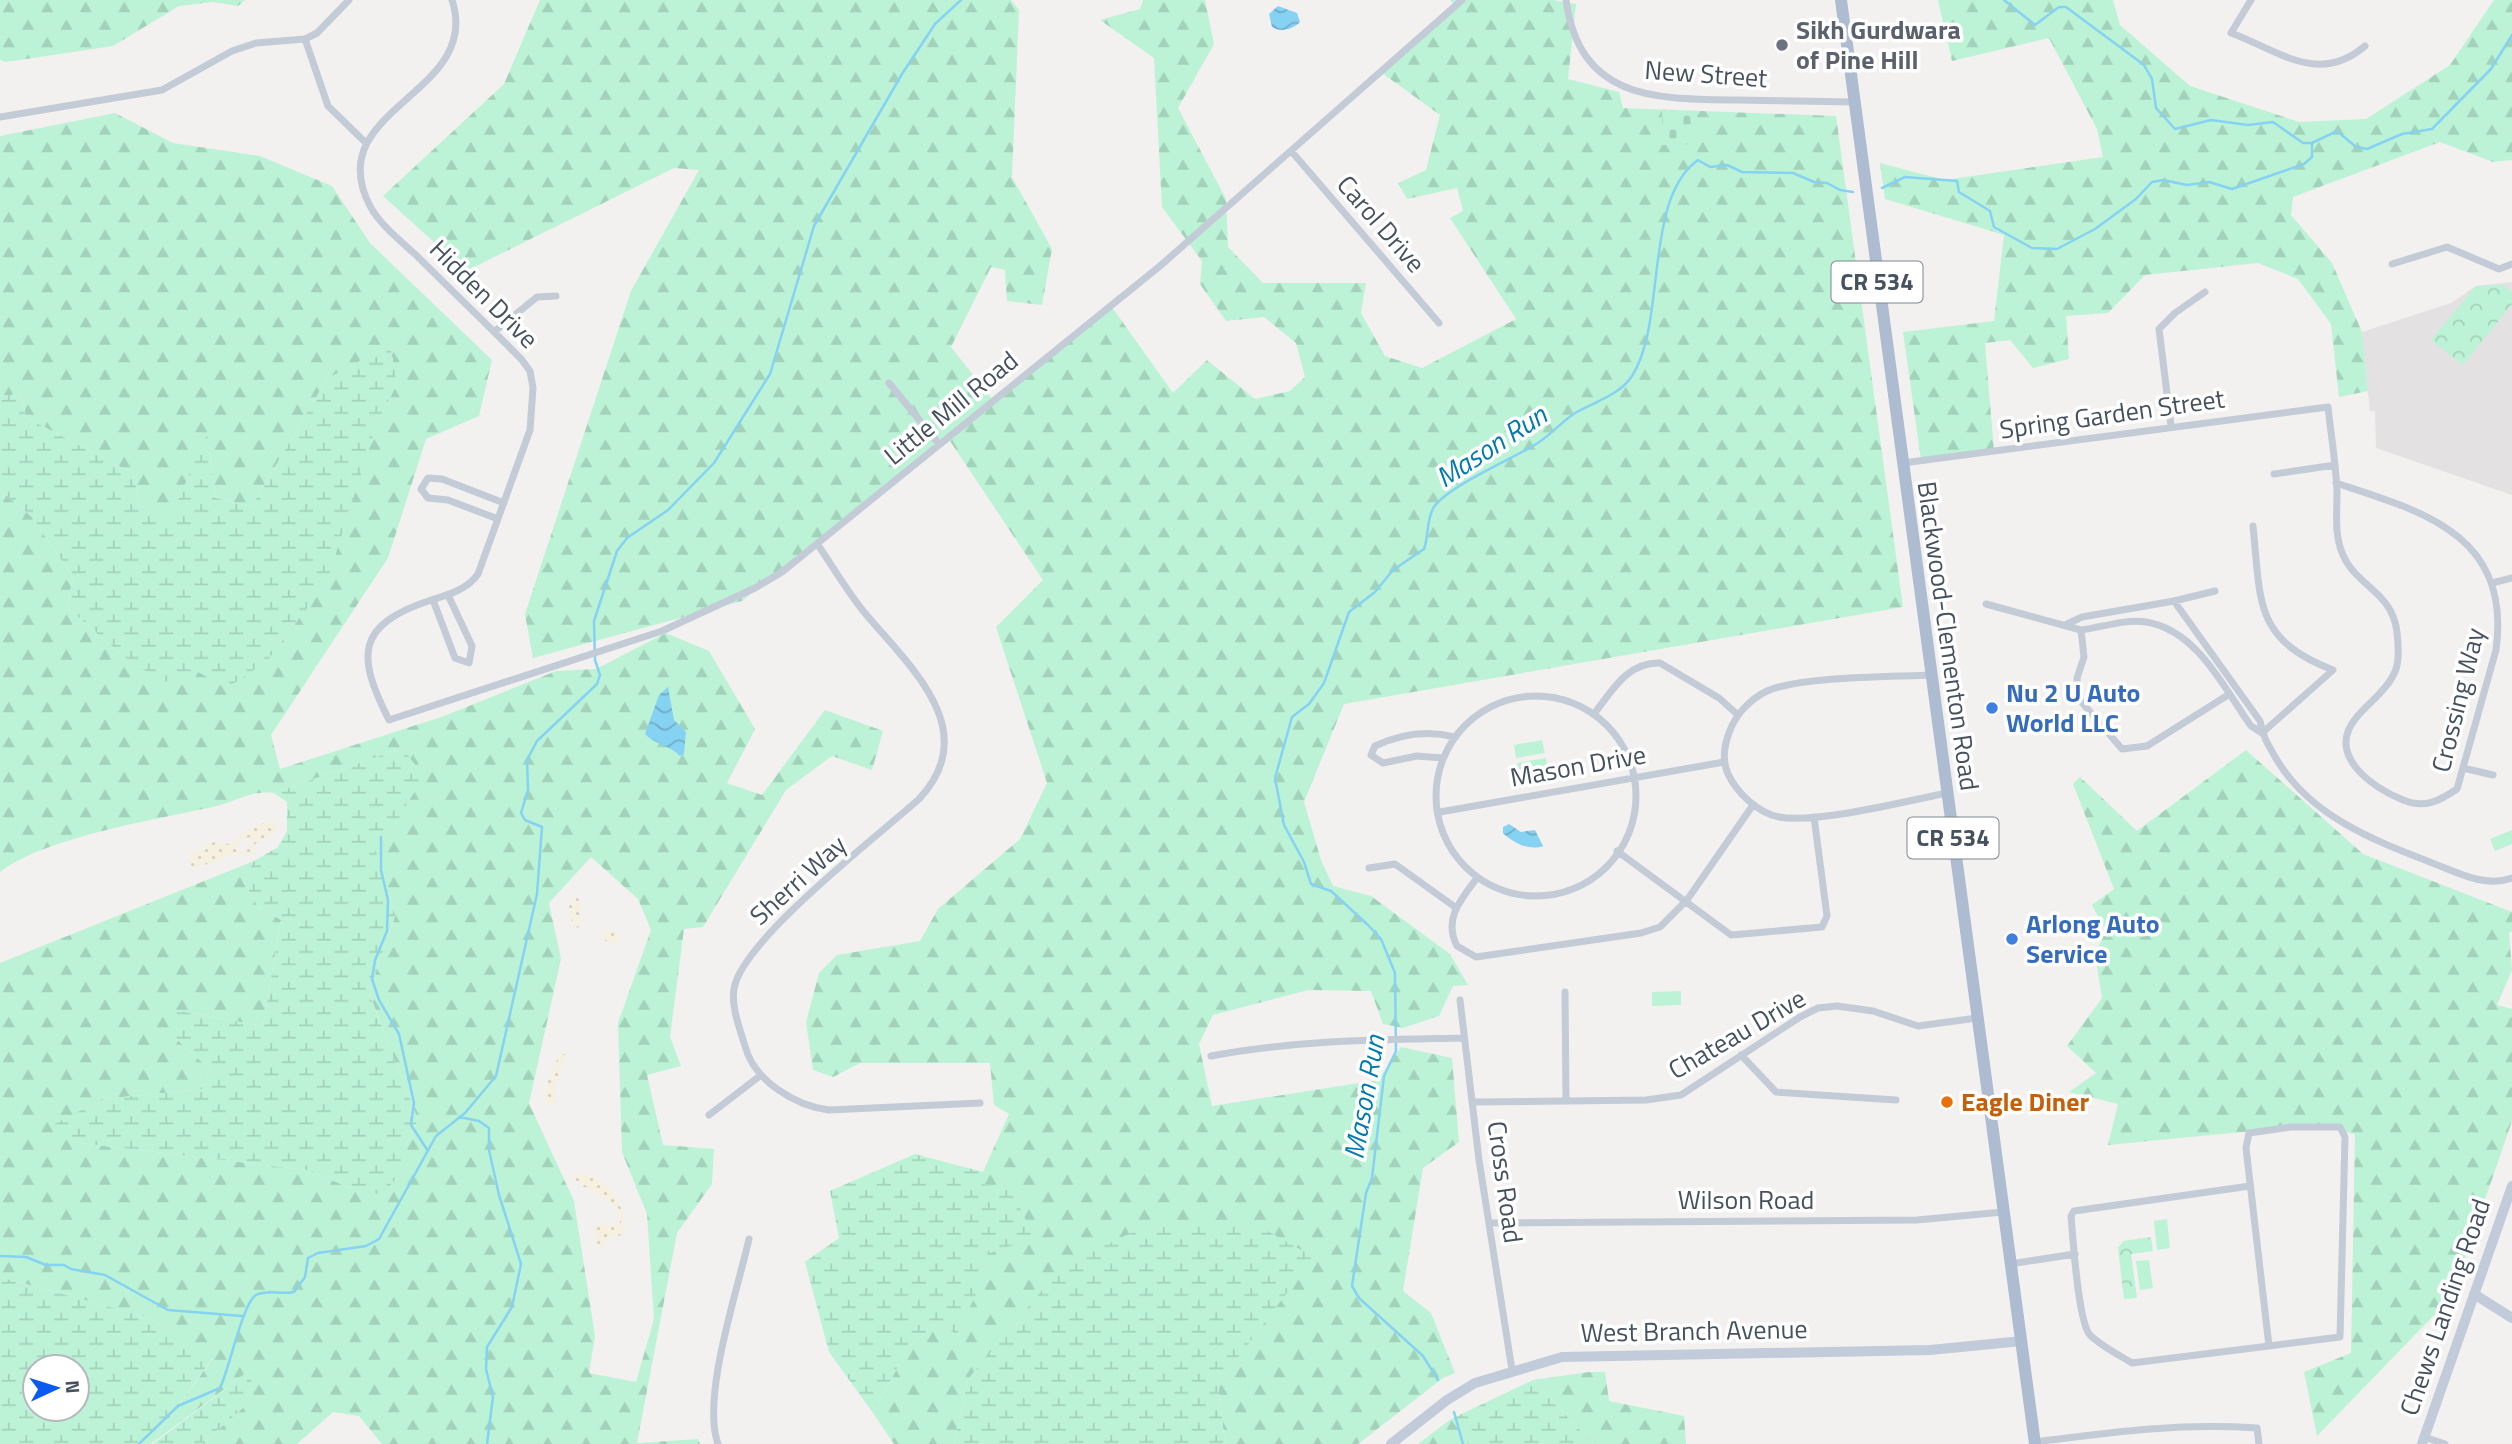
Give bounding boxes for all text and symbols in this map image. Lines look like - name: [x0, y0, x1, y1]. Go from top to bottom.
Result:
- place label: Sikh Gurdwara of Pine Hill: [1796, 10, 1961, 79]
- marker: Sikh Gurdwara of Pine Hill: [1774, 37, 1790, 53]
- street label: New Street: [1643, 50, 1769, 97]
- street label: Carol Drive: [1328, 166, 1435, 281]
- street label: Hidden Drive: [421, 230, 548, 357]
- road number: CR 534: [1832, 262, 1923, 302]
- street label: Little Mill Road: [875, 341, 1026, 474]
- street label: Spring Garden Street: [1997, 378, 2227, 449]
- water label: Mason Run: [1426, 393, 1556, 498]
- street label: Blackwood-Clementon Road: [1907, 479, 1990, 793]
- street label: Crossing Way: [2421, 624, 2494, 776]
- place label: Nu 2 U Auto World LLC: [2006, 673, 2140, 742]
- marker: Nu 2 U Auto World LLC: [1984, 700, 2000, 716]
- street label: Mason Drive: [1507, 734, 1649, 797]
- road number: CR 534: [1908, 818, 1998, 858]
- street label: Sherri Way: [741, 825, 855, 934]
- place label: Arlong Auto Service: [2026, 904, 2159, 973]
- marker: Arlong Auto Service: [2004, 931, 2020, 947]
- street label: Chateau Drive: [1661, 978, 1813, 1089]
- water label: Mason Run: [1331, 1030, 1396, 1162]
- place label: Eagle Diner: [1961, 1082, 2090, 1121]
- marker: Eagle Diner: [1939, 1094, 1955, 1110]
- street label: Cross Road: [1478, 1118, 1533, 1245]
- street label: Wilson Road: [1678, 1180, 1814, 1219]
- street label: Chews Landing Road: [2389, 1193, 2500, 1420]
- street label: West Branch Avenue: [1580, 1309, 1808, 1352]
- north arrow: [21, 1353, 91, 1423]
- text: N: [59, 1379, 88, 1394]

